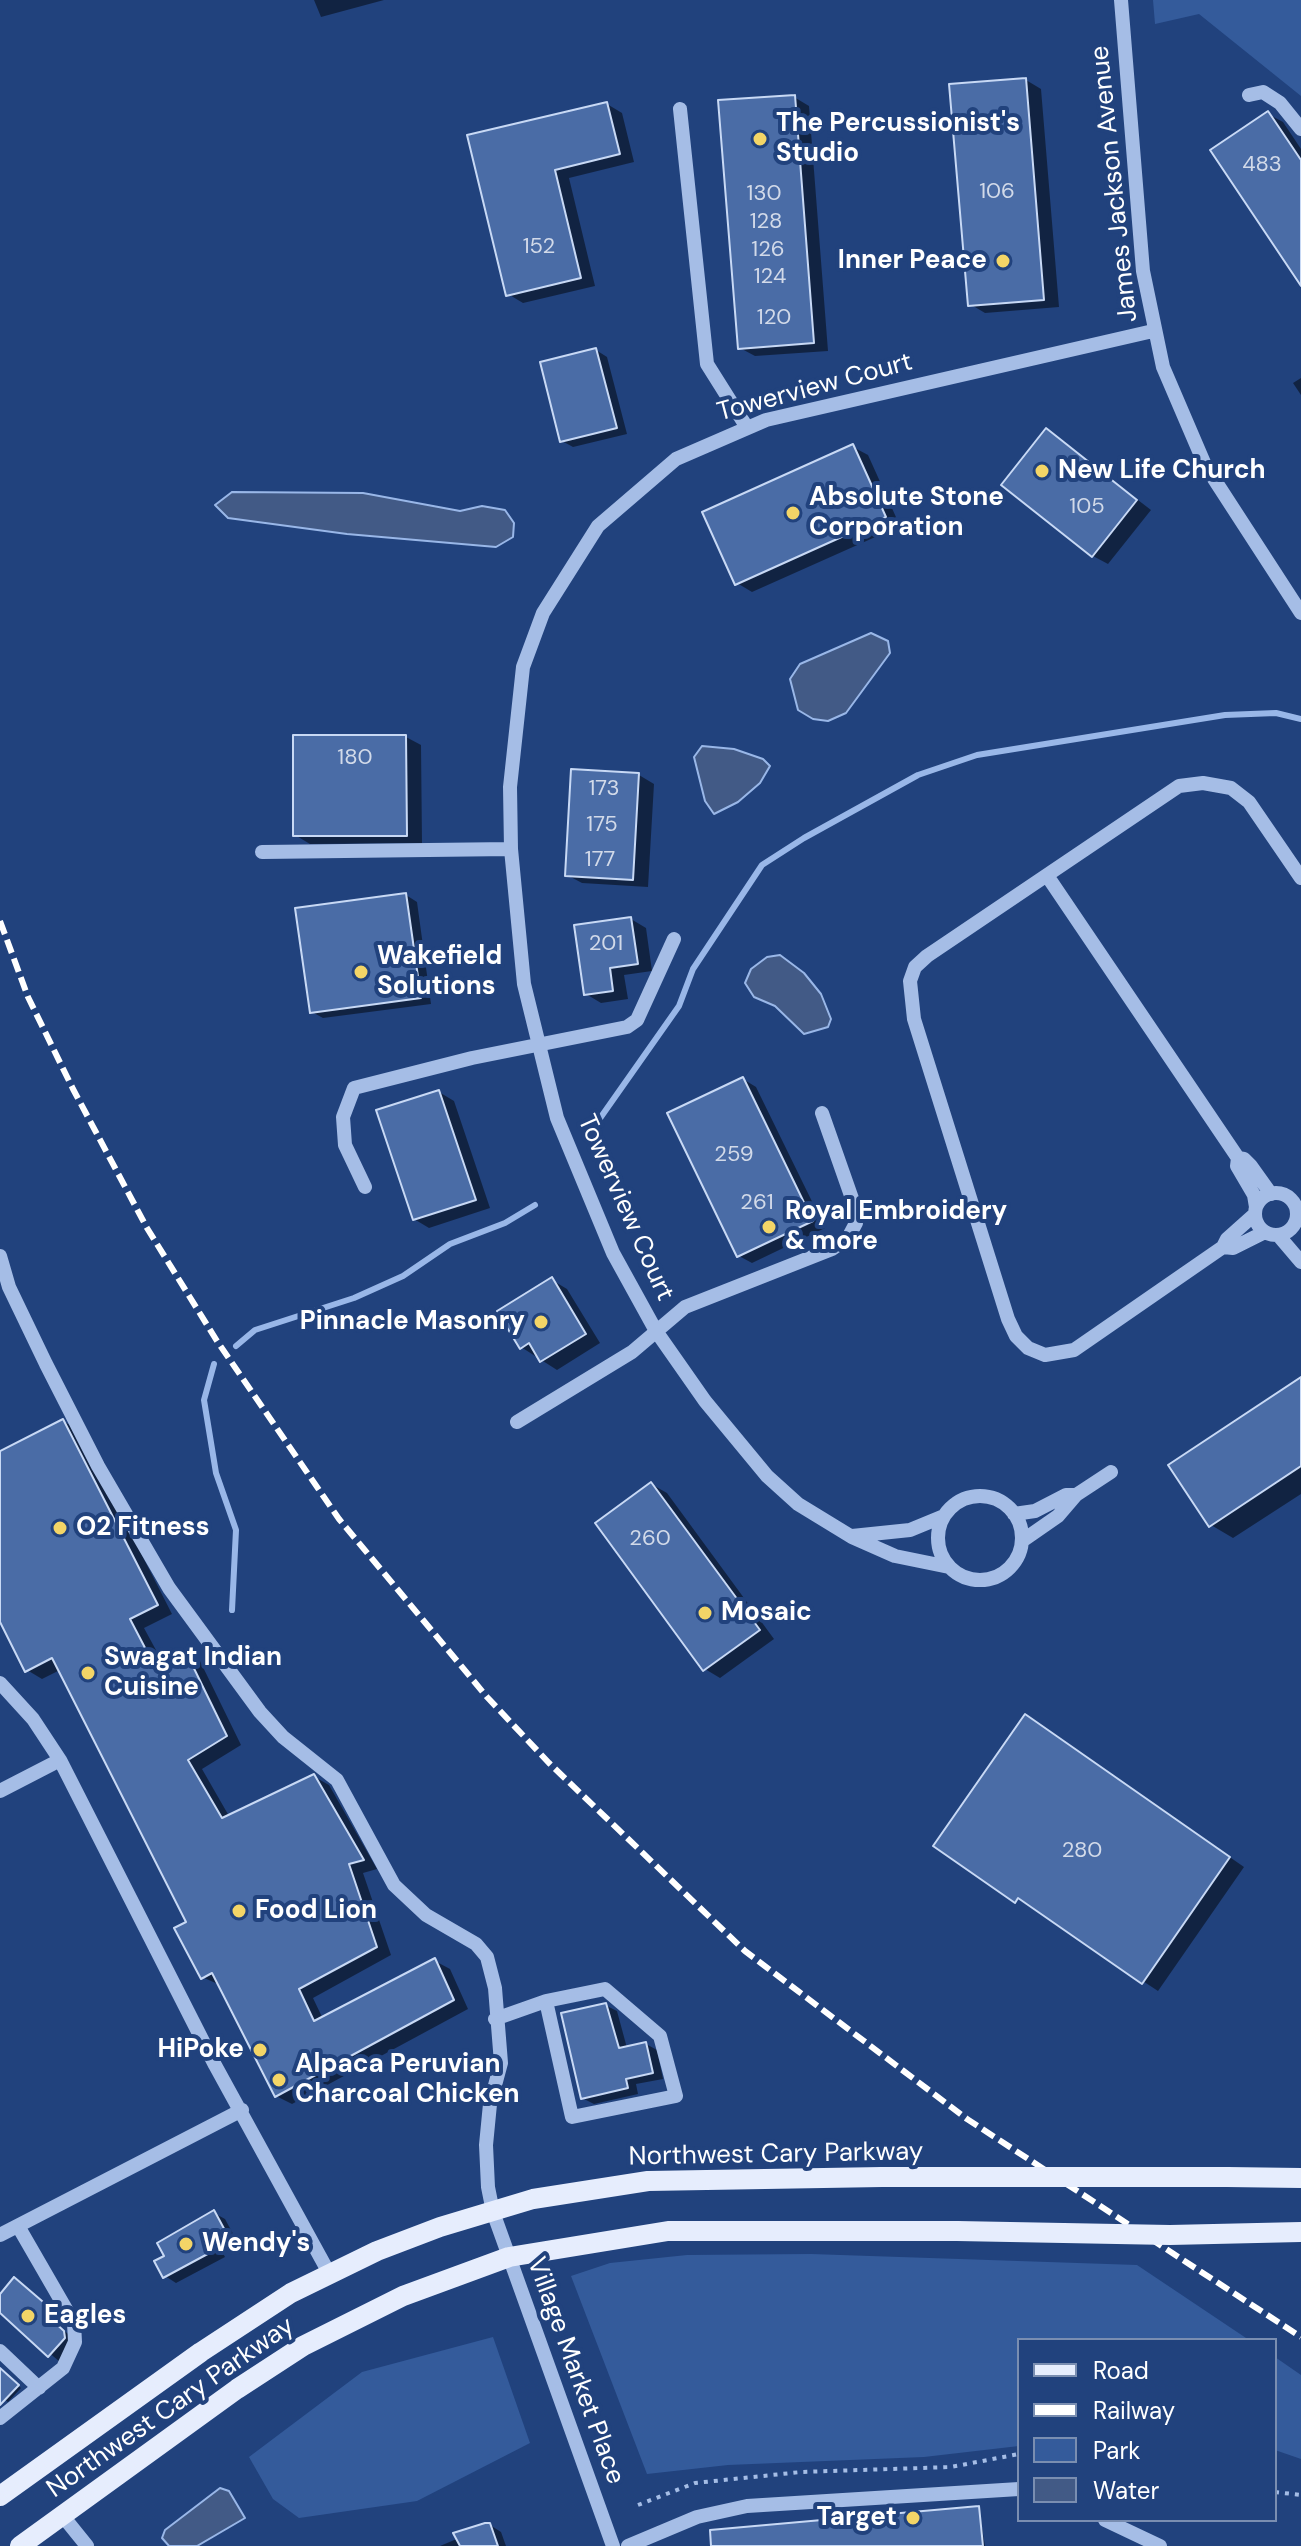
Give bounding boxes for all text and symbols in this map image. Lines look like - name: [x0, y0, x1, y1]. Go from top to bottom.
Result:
- street label: James Jackson Avenue: [1085, 44, 1145, 324]
- place label: The Percussionist's Studio: [776, 108, 1020, 170]
- marker: The Percussionist's Studio: [751, 130, 769, 148]
- house number: 483: [1242, 152, 1282, 178]
- house number: 106: [979, 179, 1015, 205]
- house number: 130: [747, 181, 781, 207]
- house number: 128: [750, 209, 782, 235]
- house number: 152: [523, 234, 555, 260]
- house number: 126: [751, 237, 785, 263]
- place label: Inner Peace: [838, 245, 987, 277]
- marker: Inner Peace: [994, 252, 1012, 270]
- house number: 124: [754, 264, 786, 290]
- house number: 120: [757, 305, 791, 331]
- street label: Towerview Court: [714, 347, 916, 429]
- place label: New Life Church: [1058, 455, 1266, 487]
- marker: New Life Church: [1033, 462, 1051, 480]
- place label: Absolute Stone Corporation: [809, 482, 1004, 544]
- house number: 105: [1069, 494, 1105, 520]
- marker: Absolute Stone Corporation: [784, 504, 802, 522]
- house number: 180: [337, 745, 373, 771]
- house number: 173: [588, 776, 620, 802]
- house number: 175: [586, 812, 618, 838]
- house number: 177: [585, 847, 615, 873]
- house number: 201: [589, 931, 623, 957]
- place label: Wakefield Solutions: [377, 941, 502, 1002]
- marker: Wakefield Solutions: [352, 963, 370, 981]
- street label: Towerview Court: [570, 1110, 680, 1306]
- house number: 259: [714, 1142, 754, 1168]
- house number: 261: [740, 1190, 774, 1216]
- place label: Royal Embroidery & more: [785, 1196, 1007, 1258]
- marker: Royal Embroidery & more: [760, 1218, 778, 1236]
- place label: Pinnacle Masonry: [300, 1306, 525, 1338]
- marker: Pinnacle Masonry: [532, 1313, 550, 1331]
- place label: O2 Fitness: [76, 1512, 210, 1544]
- marker: O2 Fitness: [51, 1519, 69, 1537]
- house number: 260: [629, 1526, 671, 1552]
- place label: Mosaic: [721, 1597, 812, 1629]
- marker: Mosaic: [696, 1604, 714, 1622]
- place label: Swagat Indian Cuisine: [104, 1642, 282, 1704]
- marker: Swagat Indian Cuisine: [79, 1664, 97, 1682]
- house number: 280: [1062, 1838, 1102, 1864]
- place label: Food Lion: [255, 1895, 377, 1927]
- marker: Food Lion: [230, 1902, 248, 1920]
- place label: HiPoke: [158, 2034, 244, 2066]
- marker: HiPoke: [251, 2041, 269, 2059]
- place label: Alpaca Peruvian Charcoal Chicken: [295, 2049, 520, 2110]
- marker: Alpaca Peruvian Charcoal Chicken: [270, 2071, 288, 2089]
- street label: Northwest Cary Parkway: [628, 2137, 924, 2173]
- place label: Wendy's: [202, 2228, 310, 2260]
- marker: Wendy's: [177, 2235, 195, 2253]
- street label: Village Market Place: [519, 2253, 631, 2489]
- place label: Eagles: [44, 2300, 126, 2332]
- marker: Eagles: [19, 2307, 37, 2325]
- street label: Northwest Cary Parkway: [41, 2311, 301, 2505]
- legend: [1017, 2338, 1277, 2522]
- text: Road: [1093, 2355, 1149, 2386]
- text: Railway: [1093, 2395, 1175, 2426]
- text: Park: [1093, 2435, 1140, 2466]
- text: Water: [1093, 2475, 1159, 2506]
- place label: Target: [816, 2502, 897, 2534]
- marker: Target: [904, 2509, 922, 2527]

